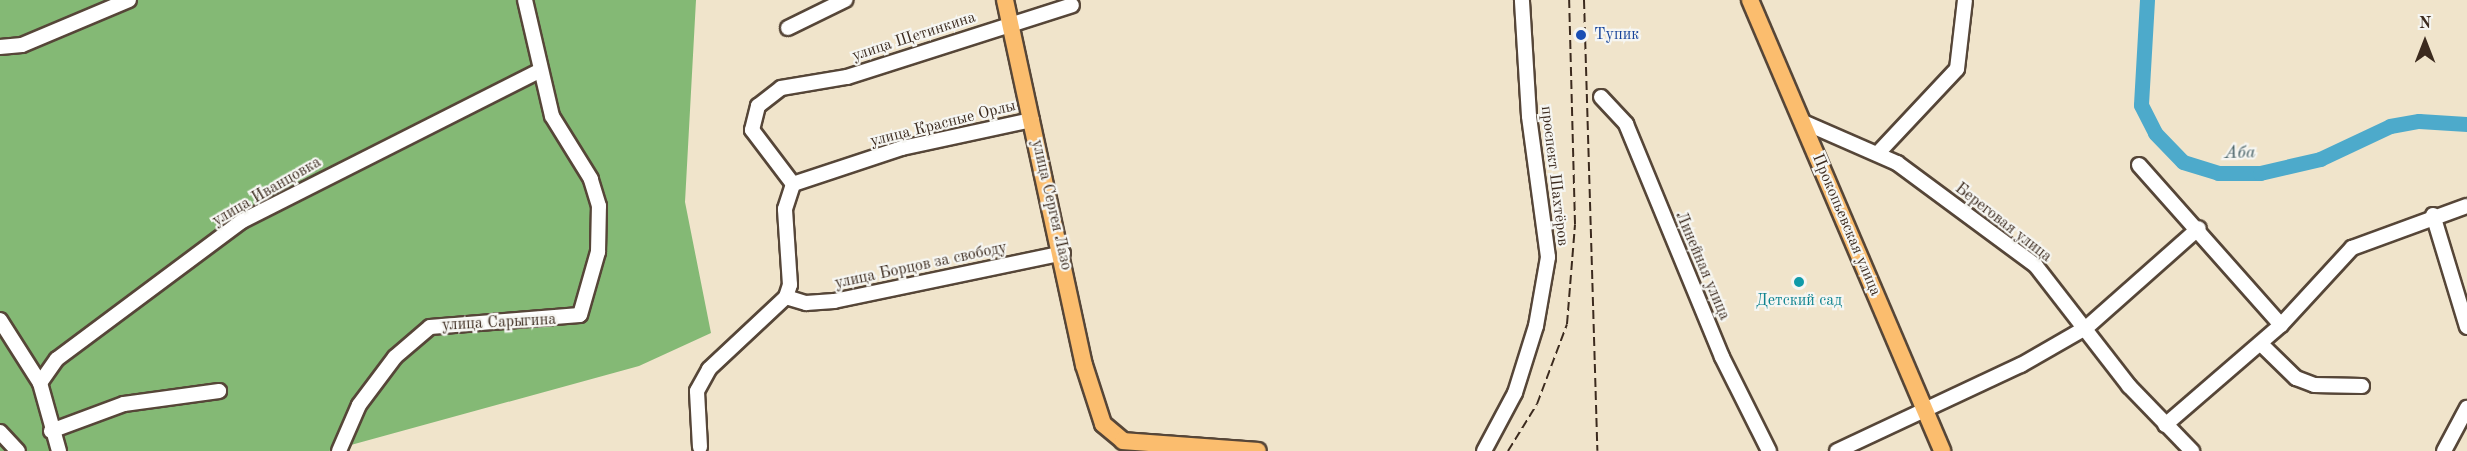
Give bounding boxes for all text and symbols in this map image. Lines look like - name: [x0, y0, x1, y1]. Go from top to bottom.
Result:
- street label: улица Щетинкина: [850, 8, 978, 66]
- north arrow: [2395, 12, 2455, 72]
- text: N: [2419, 16, 2431, 32]
- place label: Тупик: [1594, 25, 1639, 45]
- marker: Тупик: [1572, 26, 1590, 44]
- street label: улица Красные Орлы: [868, 97, 1018, 151]
- street label: проспект Шахтёров: [1536, 105, 1572, 247]
- street label: улица Сергея Лазо: [1027, 138, 1075, 272]
- water label: Аба: [2224, 142, 2256, 164]
- street label: Прокопьевская улица: [1807, 151, 1885, 299]
- street label: улица Иванцовка: [209, 153, 325, 231]
- street label: Береговая улица: [1951, 179, 2055, 267]
- street label: Линейная улица: [1670, 209, 1734, 323]
- street label: улица Борцов за свободу: [833, 238, 1009, 294]
- marker: Детский сад: [1792, 275, 1806, 289]
- place label: Детский сад: [1756, 291, 1842, 311]
- street label: улица Сарыгина: [441, 310, 557, 336]

